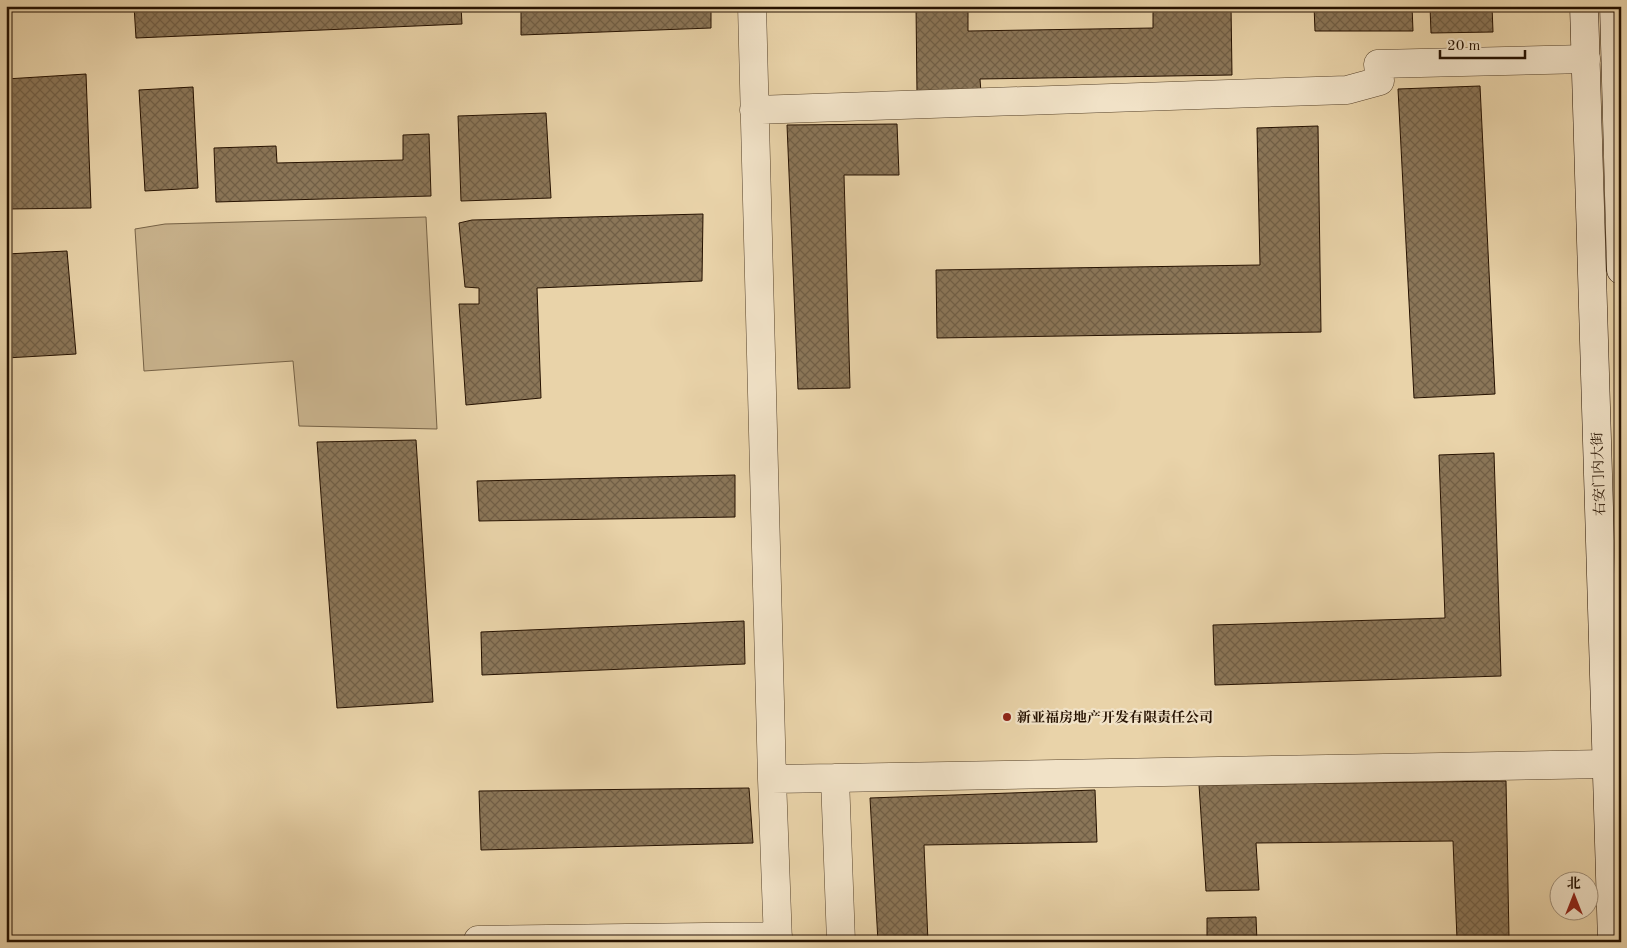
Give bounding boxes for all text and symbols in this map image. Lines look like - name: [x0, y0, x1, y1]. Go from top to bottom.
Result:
- scale bar: [1440, 28, 1524, 60]
- text: 20 m: [1447, 39, 1481, 54]
- street label: 右安门内大街: [1590, 432, 1607, 516]
- place label: 新亚福房地产开发有限责任公司: [1017, 709, 1213, 725]
- marker: 新亚福房地产开发有限责任公司: [1001, 711, 1013, 723]
- north arrow: [1550, 870, 1600, 920]
- text: 北: [1567, 876, 1581, 891]

